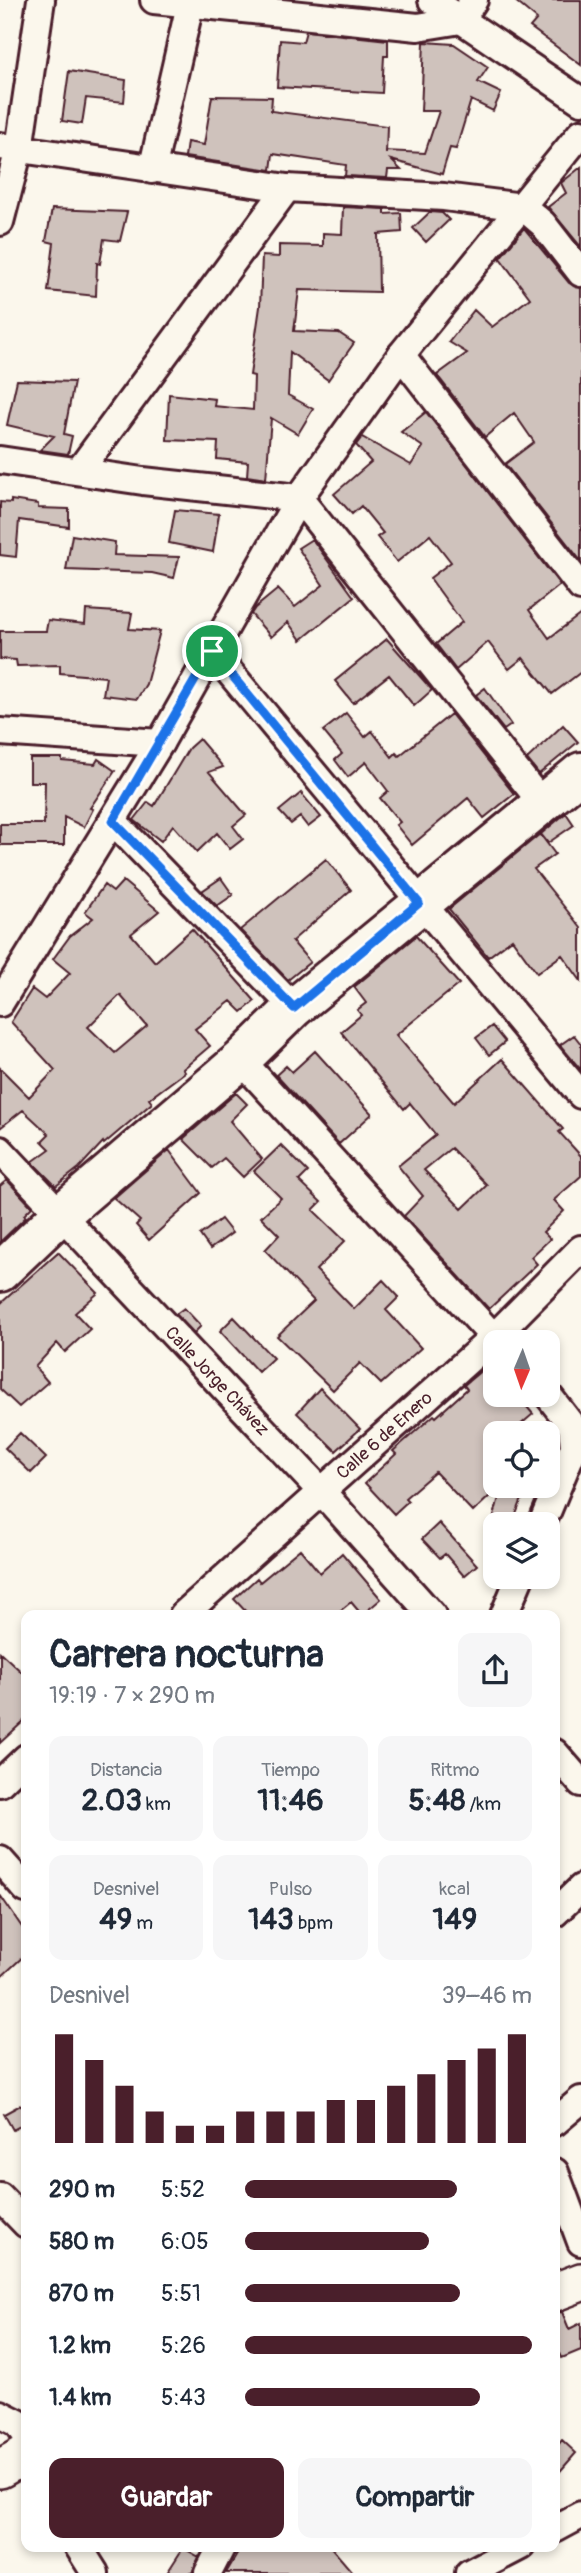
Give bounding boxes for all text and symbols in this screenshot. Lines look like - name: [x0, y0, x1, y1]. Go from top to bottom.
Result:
- pin: [182, 621, 242, 681]
- icon: arrive: [193, 632, 231, 670]
- street label: Calle Jorge Chávez: [160, 1321, 274, 1440]
- north arrow: [483, 1330, 560, 1407]
- map controls: [483, 1330, 560, 1589]
- street label: Calle 6 de Enero: [331, 1386, 437, 1484]
- button: locate: [483, 1421, 560, 1498]
- button: layers: [483, 1512, 560, 1589]
- text: Carrera nocturna: [49, 1631, 324, 1679]
- button: share: [458, 1633, 532, 1707]
- text: 19:19 · 7 × 290 m: [49, 1681, 215, 1710]
- text: Distancia: [90, 1758, 162, 1782]
- text: Tiempo: [261, 1758, 320, 1782]
- text: Ritmo: [430, 1758, 479, 1782]
- text: 2.03: [81, 1782, 142, 1819]
- text: 11:46: [257, 1782, 324, 1819]
- text: 5:48: [409, 1782, 465, 1819]
- text: km: [142, 1792, 171, 1816]
- text: /km: [465, 1792, 501, 1816]
- text: Desnivel: [93, 1877, 160, 1901]
- text: Pulso: [269, 1877, 312, 1901]
- text: kcal: [439, 1877, 470, 1901]
- text: 49: [99, 1901, 132, 1938]
- text: 143: [248, 1901, 294, 1938]
- text: 149: [433, 1901, 477, 1938]
- text: m: [132, 1911, 153, 1935]
- text: bpm: [294, 1911, 333, 1935]
- text: Desnivel: [49, 1981, 130, 2010]
- text: 39–46 m: [442, 1981, 532, 2010]
- text: 290 m: [49, 2175, 115, 2204]
- text: 5:52: [161, 2175, 205, 2204]
- text: 580 m: [49, 2227, 114, 2256]
- text: 6:05: [161, 2227, 209, 2256]
- text: 870 m: [49, 2279, 114, 2308]
- text: 5:51: [161, 2279, 201, 2308]
- text: 1.2 km: [49, 2331, 111, 2360]
- text: 5:26: [161, 2331, 206, 2360]
- text: 1.4 km: [49, 2383, 111, 2412]
- text: 5:43: [161, 2383, 206, 2412]
- button: Guardar: [49, 2458, 284, 2538]
- button: Compartir: [298, 2458, 532, 2538]

